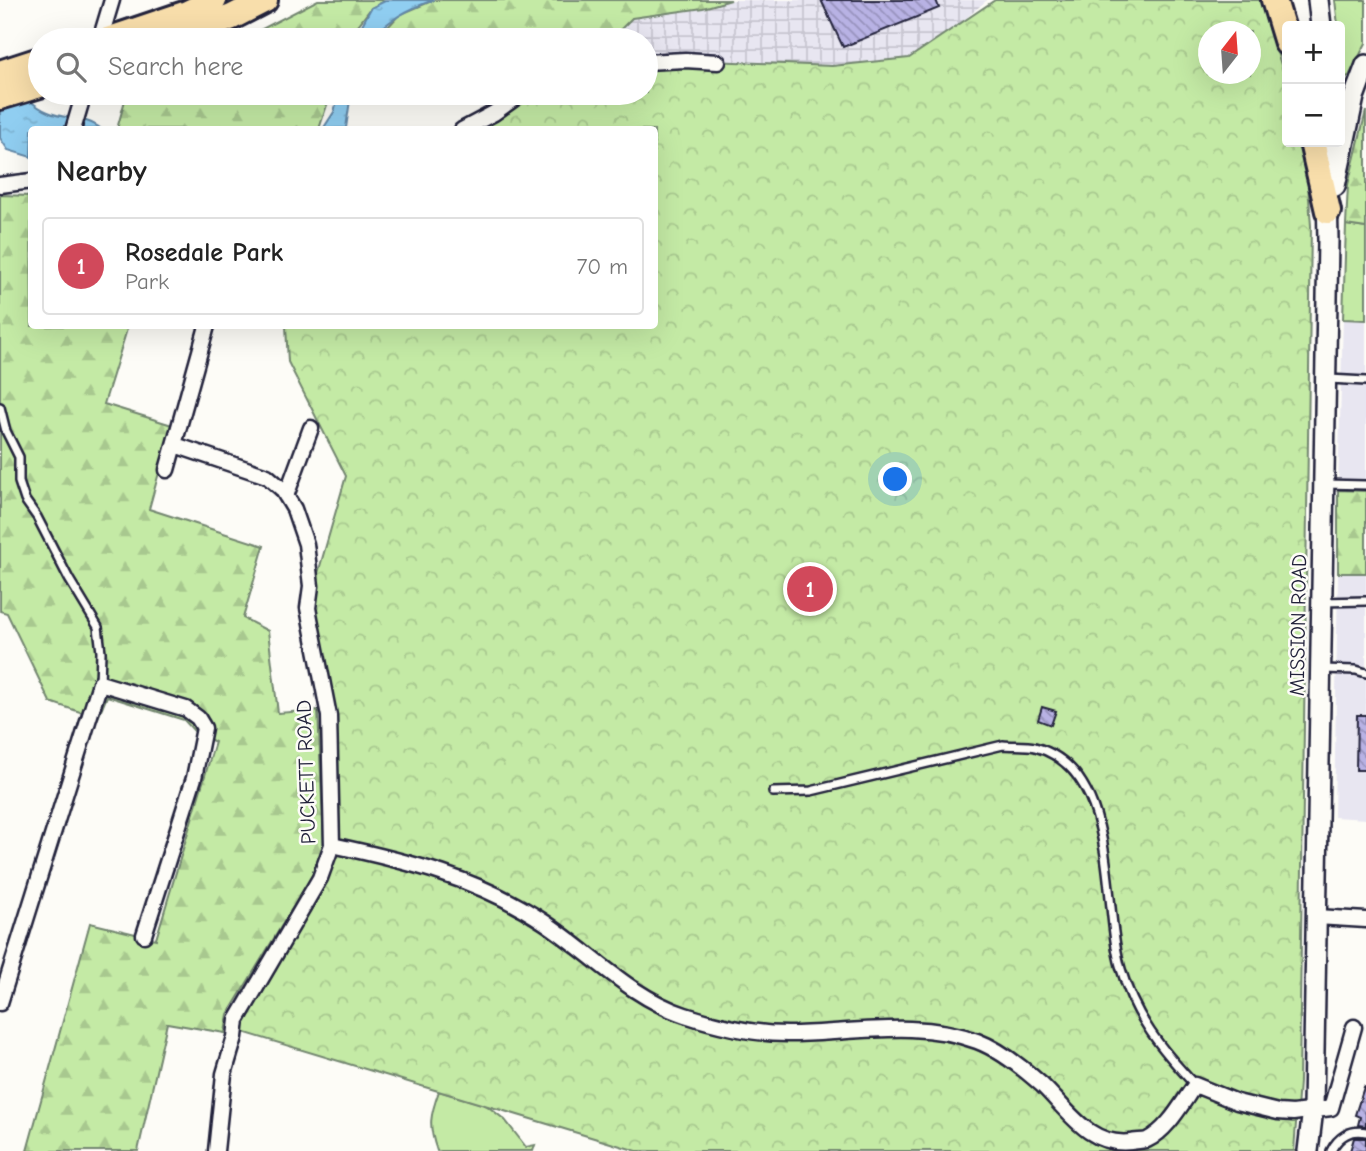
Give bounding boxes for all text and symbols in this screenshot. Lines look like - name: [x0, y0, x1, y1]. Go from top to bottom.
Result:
- north arrow: [1198, 21, 1261, 84]
- map controls: [1282, 21, 1345, 147]
- button: +: [1282, 21, 1345, 84]
- search box: [28, 28, 658, 105]
- icon: search: [52, 48, 90, 86]
- text: Search here: [108, 52, 243, 82]
- button: −: [1282, 84, 1345, 147]
- text: Nearby: [56, 154, 147, 189]
- text: Rosedale Park: [125, 238, 283, 268]
- text: 1: [76, 253, 86, 280]
- text: 70 m: [576, 253, 628, 280]
- text: Park: [125, 268, 169, 295]
- your location: [878, 462, 912, 496]
- street label: MISSION ROAD: [1285, 554, 1311, 696]
- pin: 1: [787, 563, 833, 615]
- street label: PUCKETT ROAD: [291, 699, 321, 845]

